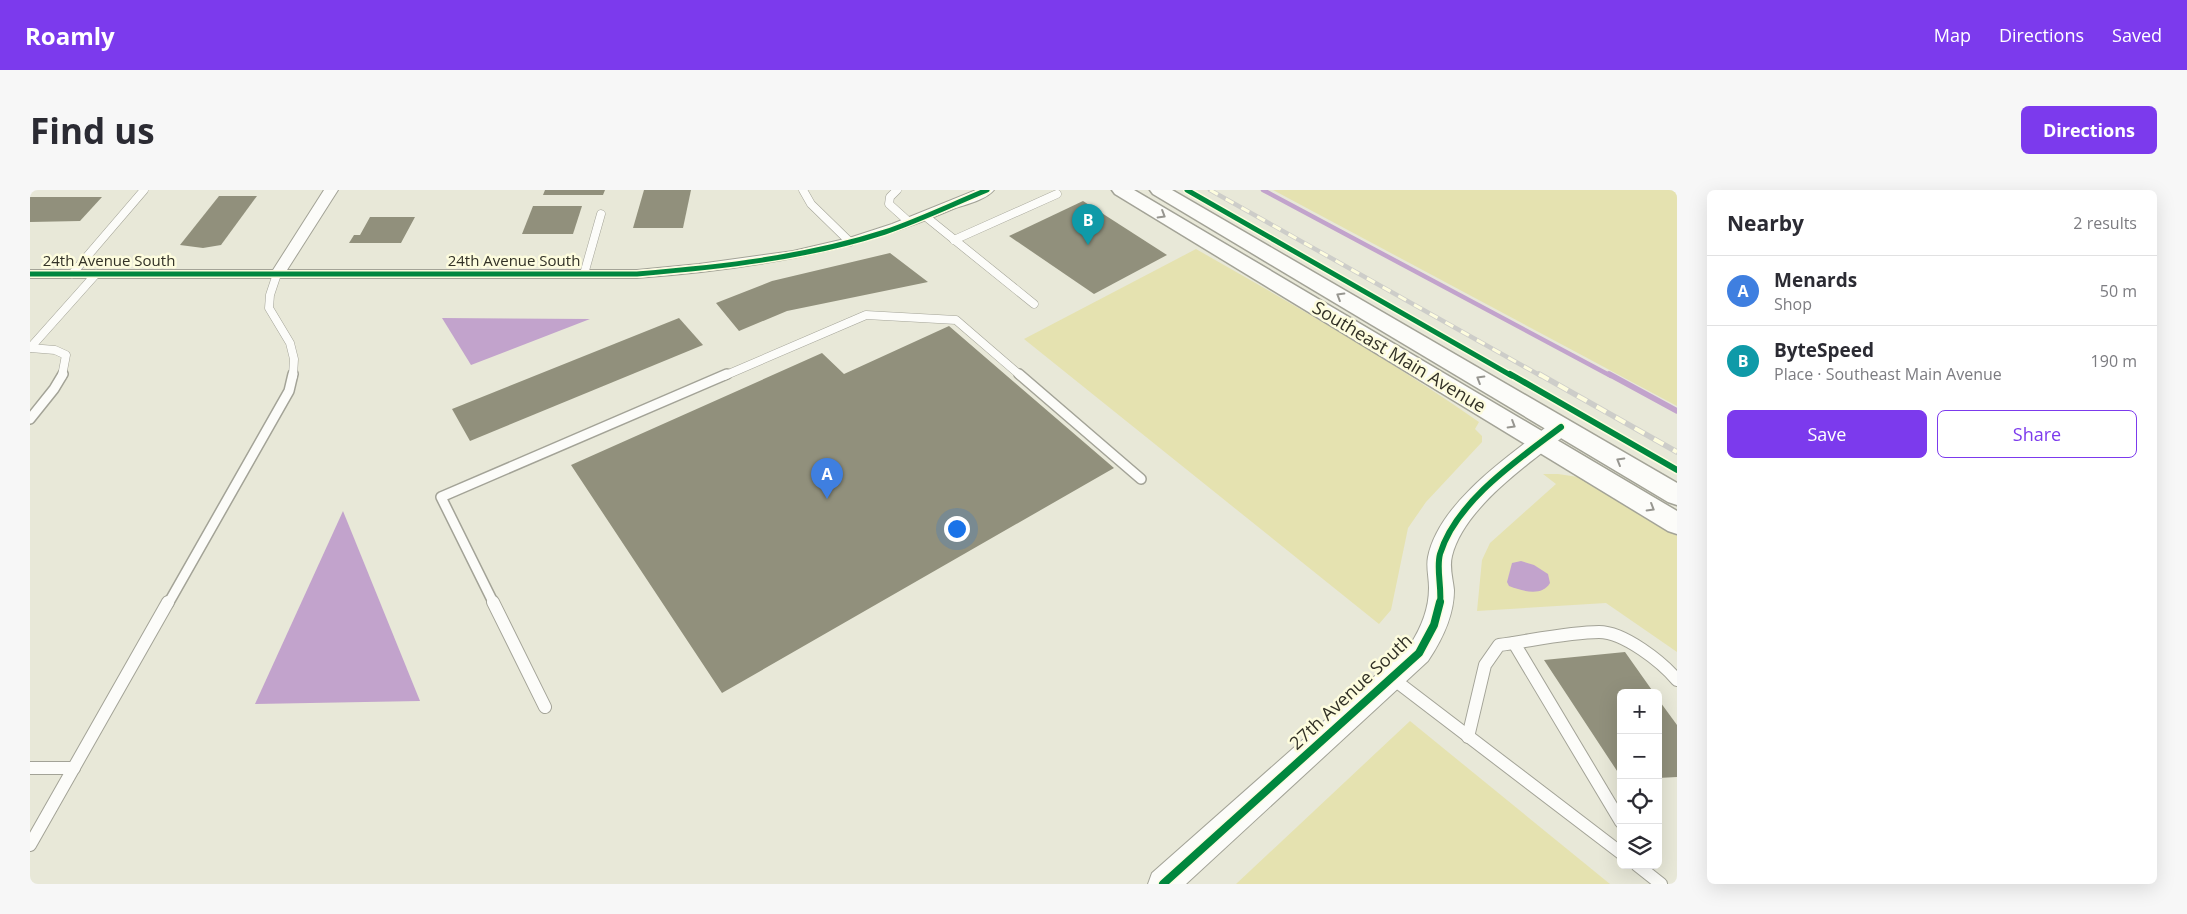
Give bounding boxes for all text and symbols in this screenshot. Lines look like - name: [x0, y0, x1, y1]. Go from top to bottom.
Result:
- text: Roamly: [25, 19, 115, 52]
- text: Map: [1934, 23, 1971, 47]
- text: Directions: [1999, 23, 2084, 47]
- text: Saved: [2112, 23, 2162, 47]
- button: Directions: [2021, 106, 2157, 154]
- text: Find us: [30, 107, 155, 154]
- pin: B: [1072, 204, 1104, 245]
- one-way arrow: [1157, 209, 1166, 219]
- text: Nearby: [1727, 209, 1804, 237]
- text: 2 results: [2073, 212, 2137, 234]
- street label: 24th Avenue South: [43, 250, 175, 270]
- street label: 24th Avenue South: [448, 250, 580, 270]
- text: Menards: [1774, 267, 1857, 293]
- text: A: [1737, 280, 1749, 302]
- text: 50 m: [2100, 280, 2137, 302]
- one-way arrow: [1336, 293, 1345, 303]
- text: Shop: [1774, 293, 1812, 315]
- street label: Southeast Main Avenue: [1308, 295, 1491, 417]
- text: ByteSpeed: [1774, 337, 1874, 363]
- text: B: [1738, 350, 1748, 372]
- text: 190 m: [2091, 350, 2137, 372]
- text: Place · Southeast Main Avenue: [1774, 363, 2002, 385]
- one-way arrow: [1476, 375, 1485, 385]
- button: Save: [1727, 410, 1927, 458]
- button: Share: [1937, 410, 2137, 458]
- one-way arrow: [1506, 419, 1515, 429]
- pin: A: [811, 458, 843, 499]
- one-way arrow: [1616, 458, 1625, 468]
- one-way arrow: [1646, 502, 1655, 512]
- your location: [944, 516, 970, 542]
- street label: 27th Avenue South: [1284, 628, 1417, 754]
- map controls: [1617, 689, 1662, 869]
- button: +: [1617, 689, 1662, 734]
- button: −: [1617, 734, 1662, 779]
- button: locate: [1617, 779, 1662, 824]
- button: layers: [1617, 824, 1662, 869]

